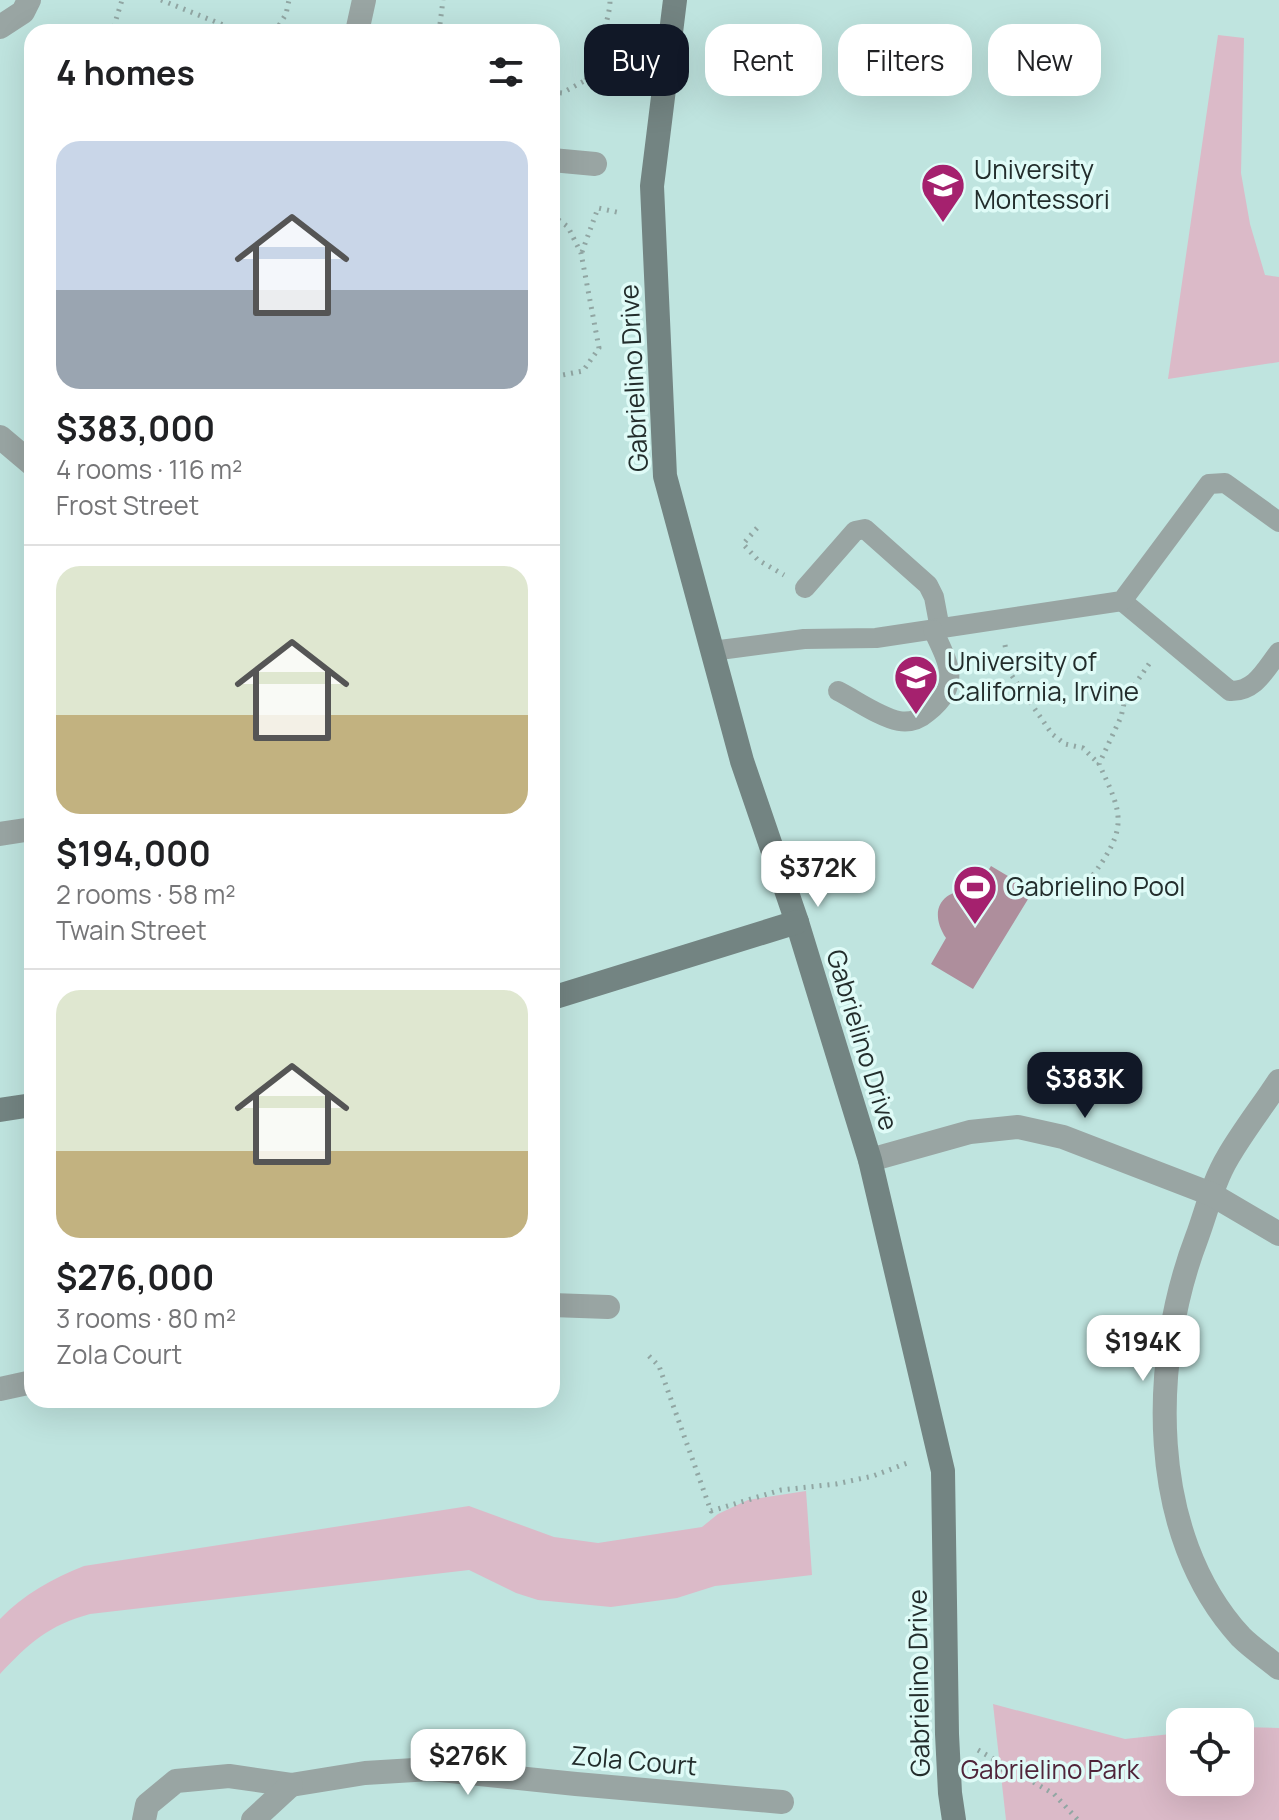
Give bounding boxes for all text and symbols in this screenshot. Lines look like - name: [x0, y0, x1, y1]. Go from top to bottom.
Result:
- chip: Buy: [584, 24, 689, 96]
- chip: Rent: [705, 24, 822, 96]
- chip: Filters: [838, 24, 972, 96]
- chip: New: [988, 24, 1101, 96]
- text: 4 homes: [56, 49, 195, 95]
- icon: filters: [484, 50, 528, 94]
- place label: University Montessori: [974, 151, 1110, 217]
- school or university icon: University Montessori: [919, 161, 967, 224]
- icon: home: [220, 193, 364, 337]
- street label: Gabrielino Drive: [610, 283, 656, 473]
- text: $383,000: [56, 405, 215, 451]
- text: 4 rooms · 116 m²: [56, 451, 242, 487]
- text: Frost Street: [56, 487, 199, 523]
- icon: home: [220, 618, 364, 762]
- place label: University of California, Irvine: [947, 643, 1139, 709]
- school or university icon: University of California, Irvine: [892, 653, 940, 716]
- text: $194,000: [56, 830, 211, 876]
- pin: $372K: [762, 841, 874, 909]
- text: $372K: [779, 849, 857, 885]
- sports icon: Gabrielino Pool: [951, 863, 999, 926]
- place label: Gabrielino Pool: [1006, 868, 1185, 904]
- text: 2 rooms · 58 m²: [56, 876, 236, 912]
- text: Twain Street: [56, 912, 207, 948]
- street label: Gabrielino Drive: [818, 945, 908, 1135]
- icon: home: [220, 1042, 364, 1186]
- pin: $383K: [1029, 1052, 1141, 1120]
- text: $383K: [1045, 1060, 1125, 1096]
- text: $276,000: [56, 1254, 214, 1300]
- text: 3 rooms · 80 m²: [56, 1300, 236, 1336]
- pin: $194K: [1087, 1315, 1199, 1383]
- text: $194K: [1105, 1323, 1181, 1359]
- text: Zola Court: [56, 1336, 182, 1372]
- street label: Gabrielino Drive: [898, 1589, 938, 1777]
- map controls: [1166, 1708, 1254, 1796]
- button: locate: [1166, 1708, 1254, 1796]
- pin: $276K: [412, 1729, 524, 1797]
- text: $276K: [429, 1737, 507, 1773]
- street label: Zola Court: [570, 1737, 699, 1783]
- park label: Gabrielino Park: [961, 1751, 1140, 1787]

